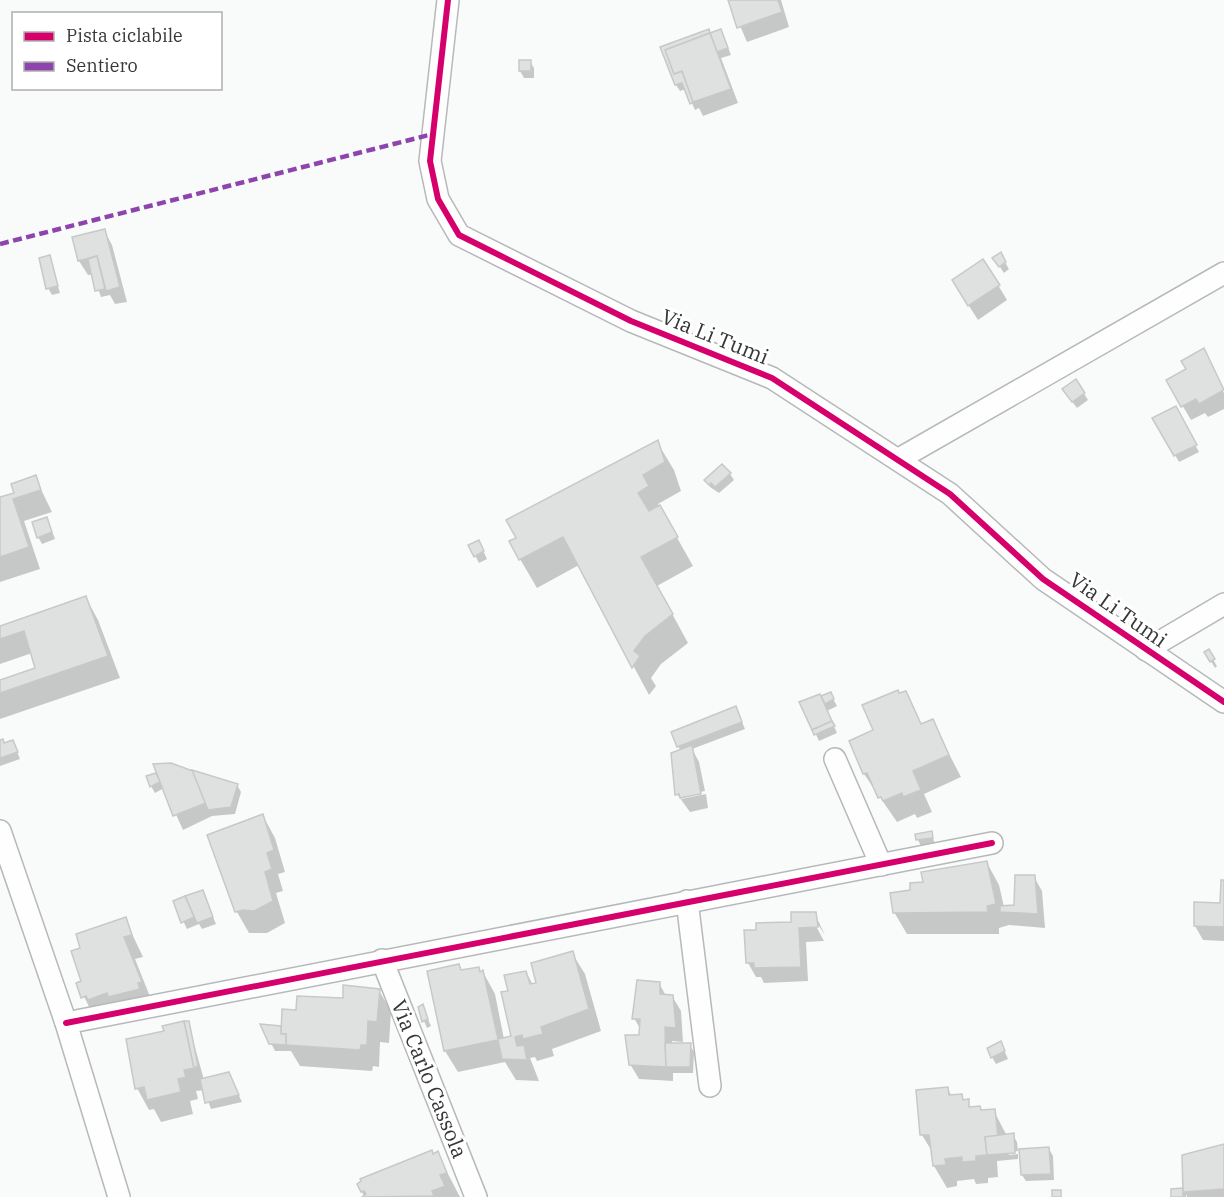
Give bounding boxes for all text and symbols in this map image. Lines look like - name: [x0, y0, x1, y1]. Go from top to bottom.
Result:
- legend: [12, 12, 222, 90]
- text: Pista ciclabile: [66, 24, 183, 47]
- text: Sentiero: [66, 54, 138, 77]
- street label: Via Li Tumi: [658, 302, 773, 370]
- street label: Via Li Tumi: [1064, 565, 1173, 653]
- street label: Via Carlo Cassola: [385, 995, 474, 1162]

